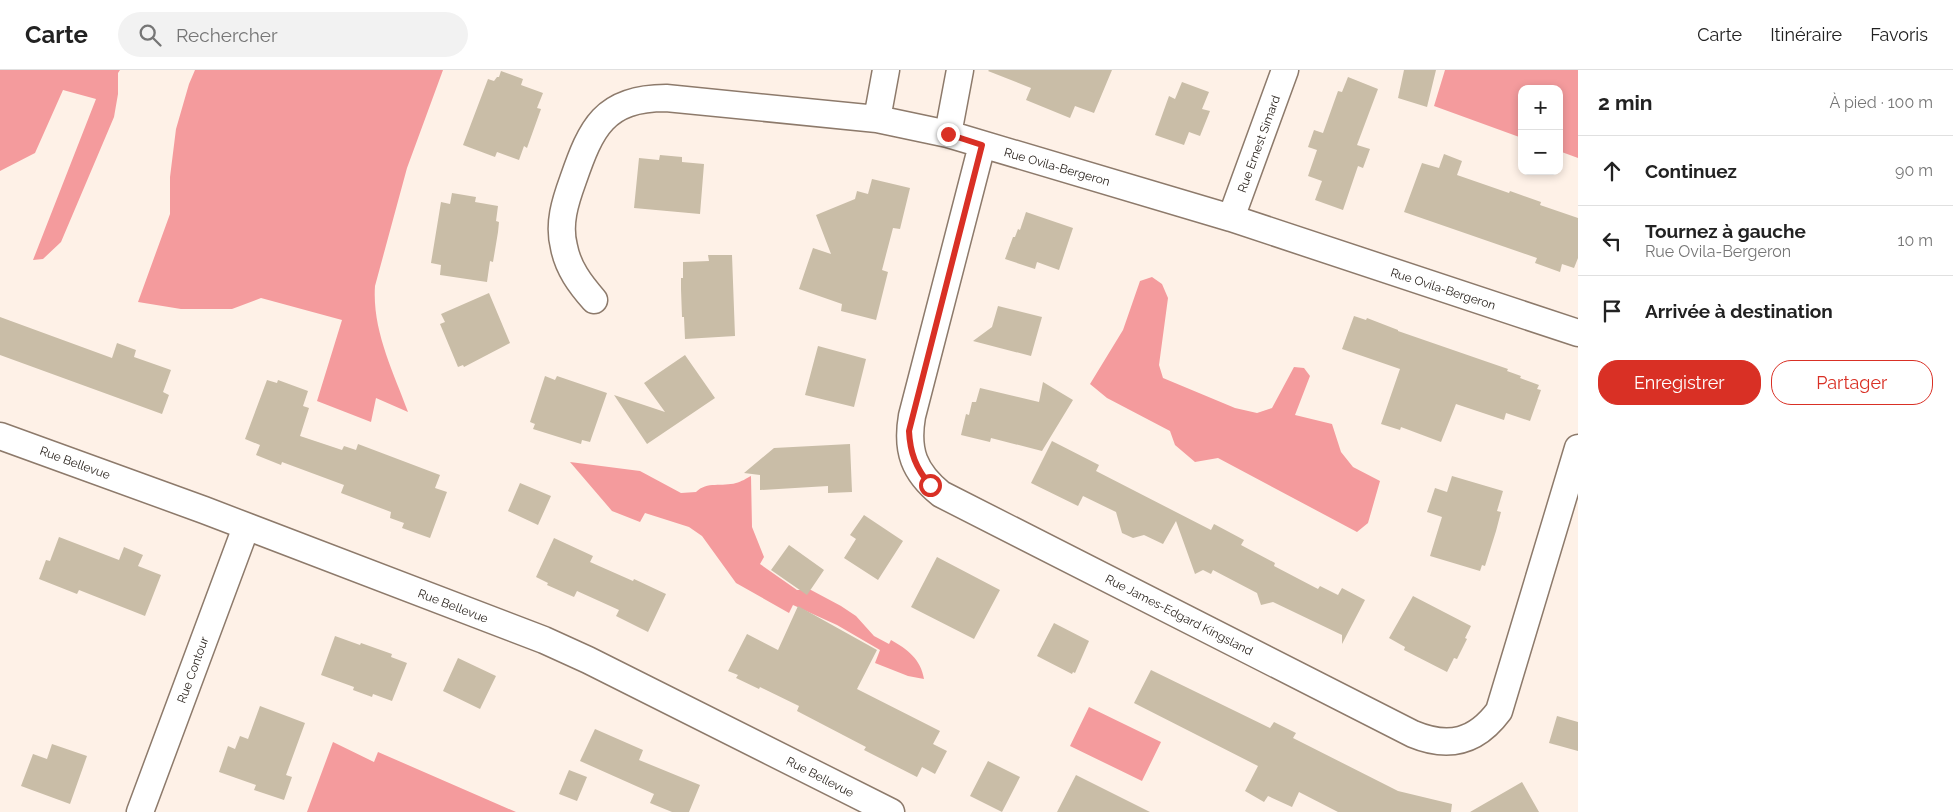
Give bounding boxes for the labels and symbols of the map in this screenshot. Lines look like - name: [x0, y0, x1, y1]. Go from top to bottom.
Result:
- street label: Rue Ernest Simard: [1235, 94, 1283, 194]
- route end: [937, 123, 960, 146]
- street label: Rue Ovila-Bergeron: [1002, 145, 1112, 189]
- street label: Rue Ovila-Bergeron: [1389, 265, 1497, 313]
- street label: Rue Bellevue: [38, 444, 112, 482]
- route start: [919, 474, 942, 497]
- street label: Rue James-Edgard Kingsland: [1103, 572, 1255, 658]
- street label: Rue Bellevue: [416, 586, 490, 626]
- street label: Rue Contour: [175, 634, 212, 705]
- street label: Rue Bellevue: [784, 754, 856, 800]

